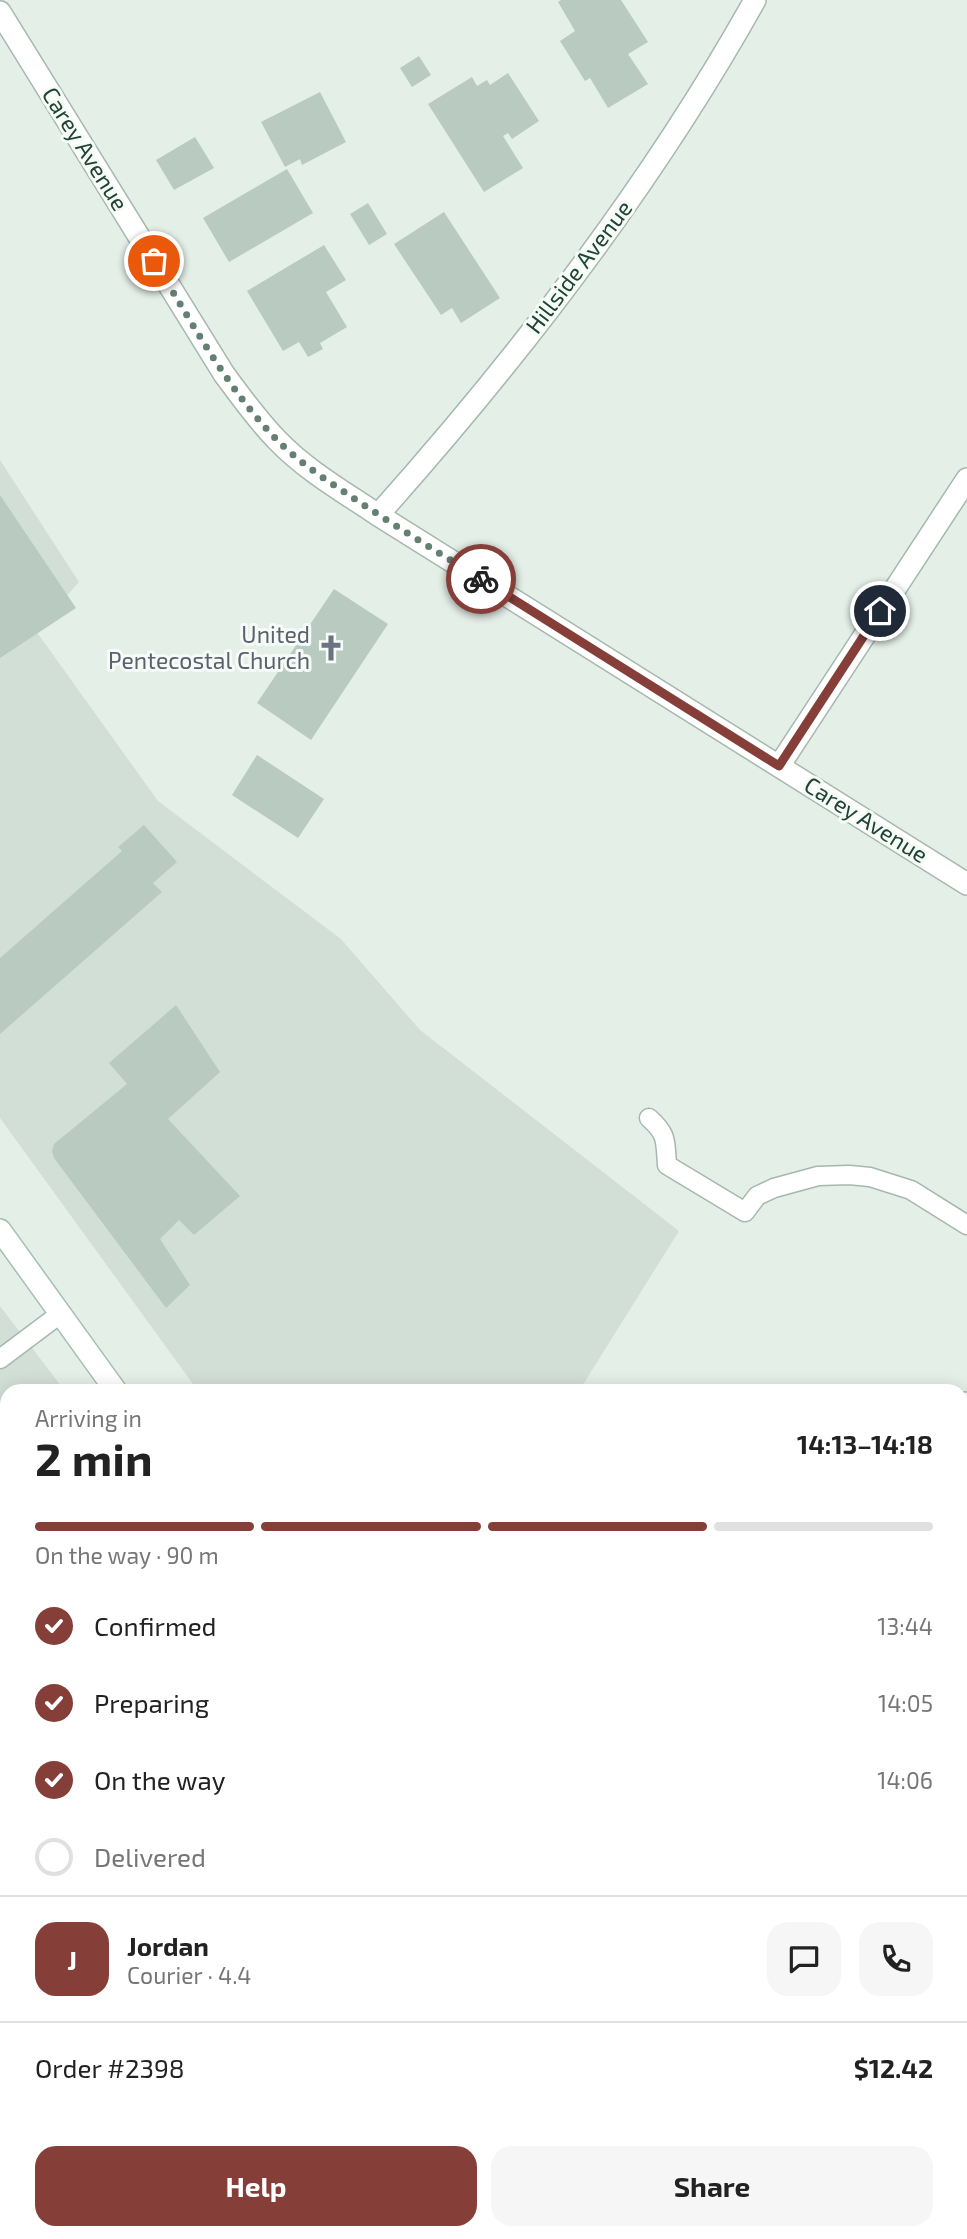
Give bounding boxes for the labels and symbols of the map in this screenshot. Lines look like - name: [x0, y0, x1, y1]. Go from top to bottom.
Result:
- street label: Carey Avenue: [37, 82, 135, 215]
- street label: Hillside Avenue: [519, 194, 637, 338]
- pin: [124, 231, 184, 291]
- courier: [446, 544, 516, 614]
- pin: [850, 581, 910, 641]
- place label: United Pentecostal Church: [108, 620, 310, 674]
- church icon: United Pentecostal Church: [316, 633, 346, 663]
- street label: Carey Avenue: [800, 770, 933, 868]

